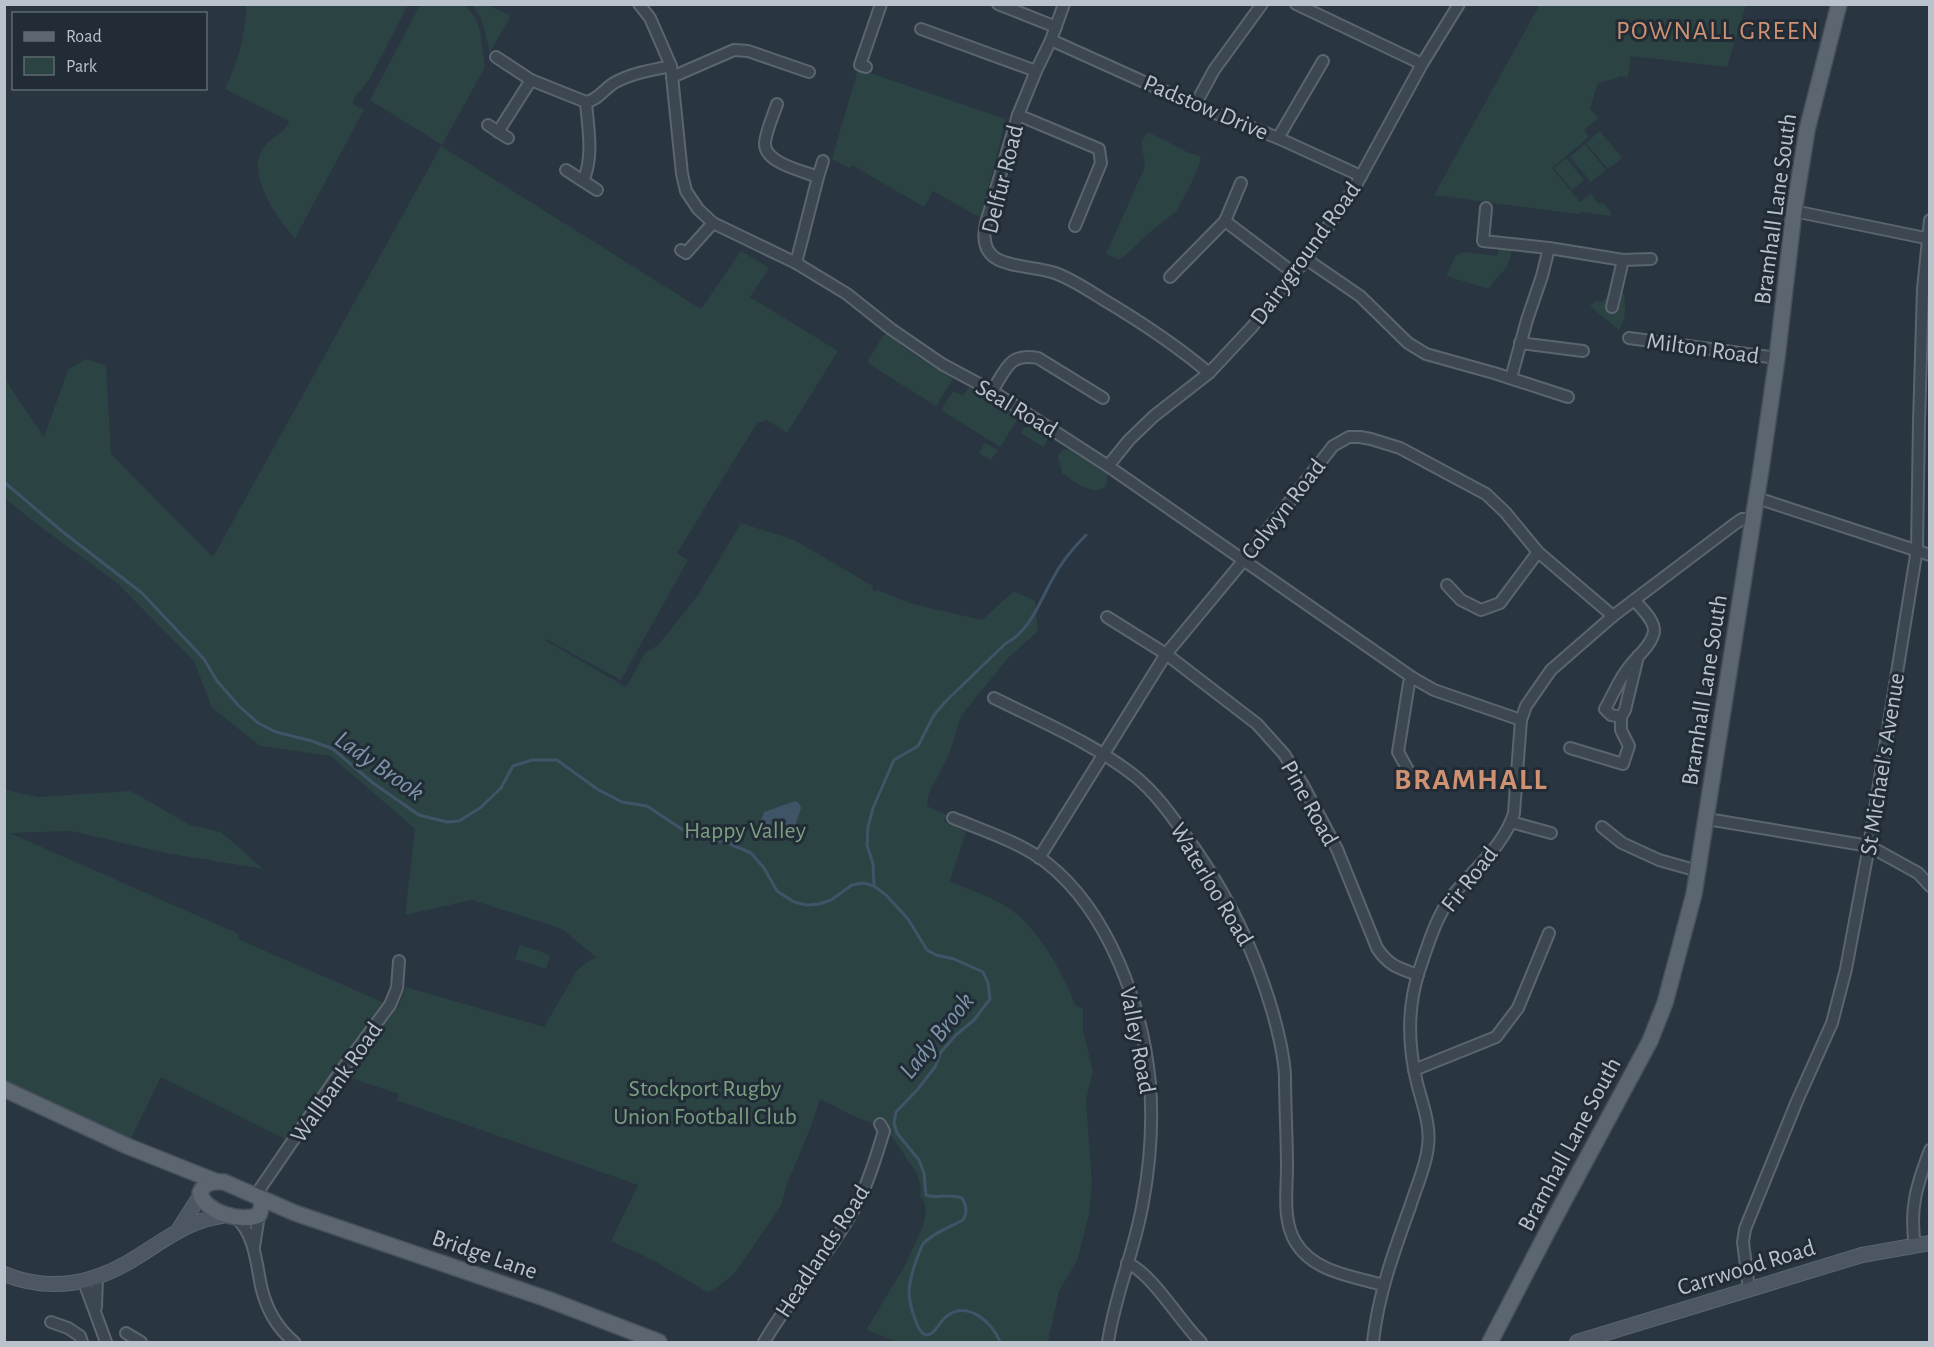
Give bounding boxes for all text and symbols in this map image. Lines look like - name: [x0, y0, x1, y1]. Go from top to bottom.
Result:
- legend: [12, 12, 207, 90]
- district label: POWNALL GREEN: [1616, 18, 1820, 44]
- text: Road: [66, 28, 102, 46]
- text: Park: [66, 58, 98, 76]
- street label: Padstow Drive: [1140, 71, 1272, 145]
- street label: Bramhall Lane South: [1751, 112, 1801, 306]
- street label: Delfur Road: [978, 122, 1028, 236]
- street label: Dairyground Road: [1246, 178, 1365, 329]
- street label: Milton Road: [1645, 329, 1761, 369]
- street label: Seal Road: [971, 375, 1062, 442]
- street label: Colwyn Road: [1237, 455, 1330, 564]
- street label: Bramhall Lane South: [1678, 593, 1732, 787]
- street label: St Michael's Avenue: [1857, 671, 1909, 857]
- water label: Lady Brook: [330, 726, 429, 806]
- street label: Pine Road: [1276, 757, 1342, 850]
- district label: BRAMHALL: [1394, 765, 1548, 795]
- park label: Happy Valley: [684, 819, 806, 843]
- street label: Waterloo Road: [1165, 819, 1257, 950]
- street label: Fir Road: [1437, 842, 1503, 917]
- street label: Valley Road: [1115, 985, 1159, 1096]
- water label: Lady Brook: [894, 988, 979, 1084]
- street label: Wallbank Road: [286, 1018, 387, 1147]
- street label: Bramhall Lane South: [1514, 1054, 1626, 1235]
- park label: Stockport Rugby Union Football Club: [613, 1077, 797, 1129]
- street label: Headlands Road: [771, 1181, 874, 1322]
- street label: Bridge Lane: [429, 1226, 540, 1284]
- street label: Carrwood Road: [1675, 1236, 1818, 1300]

